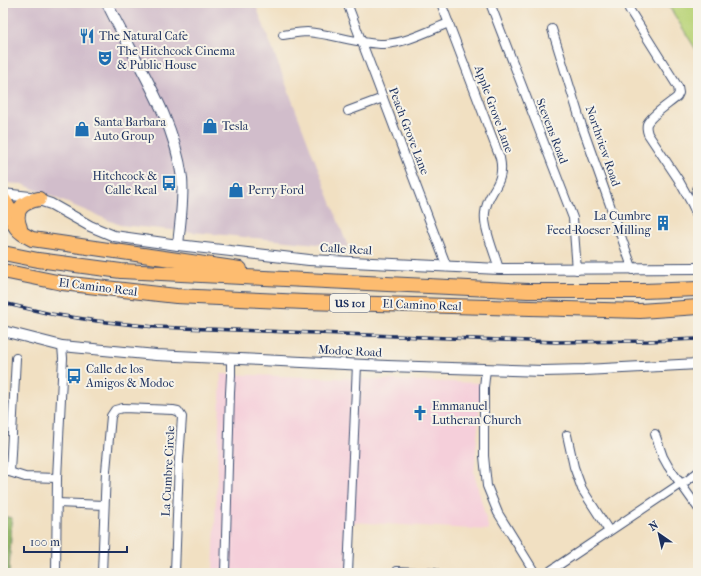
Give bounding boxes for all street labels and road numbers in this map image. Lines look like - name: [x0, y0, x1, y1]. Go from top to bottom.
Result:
- street label: Apple Grove Lane: [471, 63, 516, 155]
- street label: Peach Grove Lane: [386, 85, 432, 177]
- street label: Stevens Road: [533, 96, 571, 166]
- street label: Northview Road: [583, 104, 624, 189]
- street label: Calle Real: [320, 241, 373, 257]
- street label: El Camino Real: [58, 275, 139, 299]
- road number: US 101: [330, 294, 370, 312]
- street label: El Camino Real: [382, 297, 463, 313]
- street label: Modoc Road: [318, 342, 383, 360]
- street label: La Cumbre Circle: [159, 425, 177, 517]

